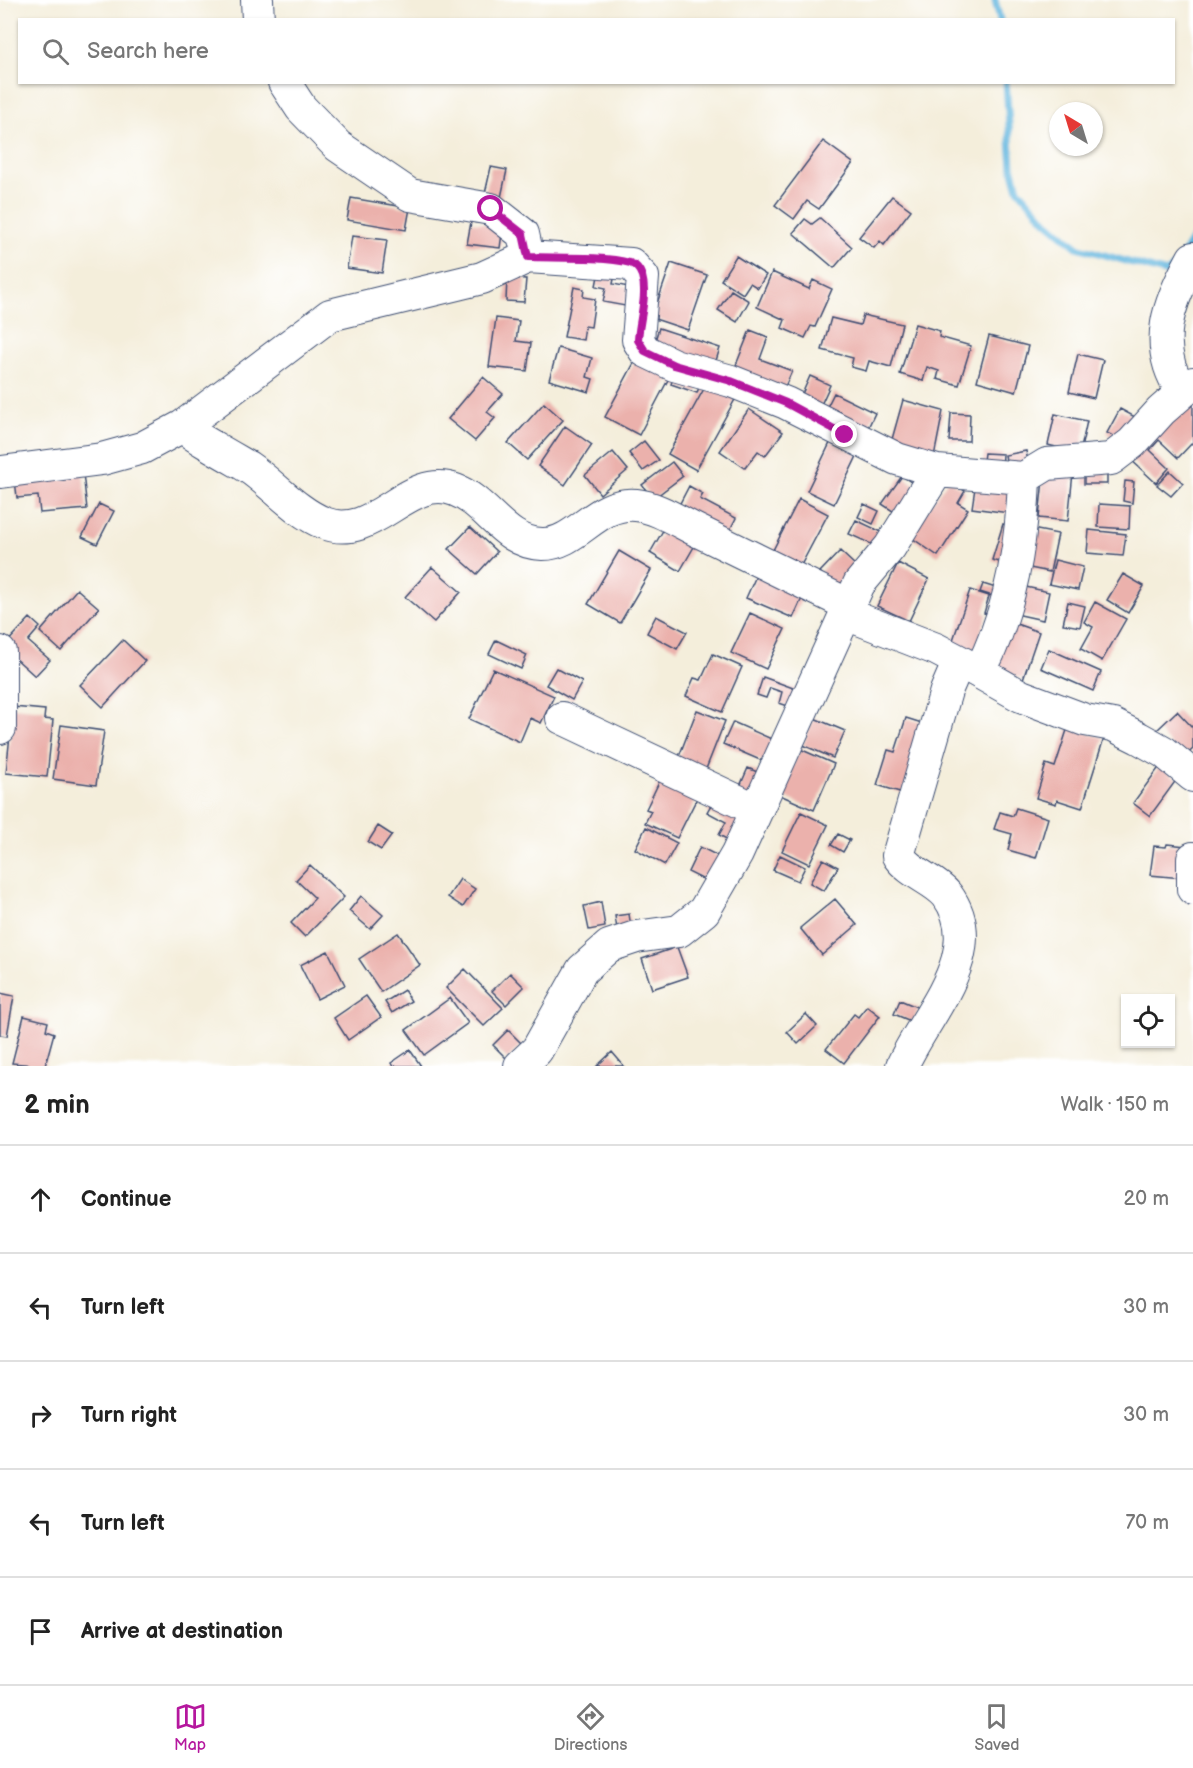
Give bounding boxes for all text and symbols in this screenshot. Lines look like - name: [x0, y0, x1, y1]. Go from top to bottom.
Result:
- search box: [18, 18, 1175, 84]
- icon: search: [39, 35, 72, 68]
- text: Search here: [87, 38, 209, 65]
- north arrow: [1049, 102, 1103, 156]
- route start: [477, 195, 503, 221]
- route end: [831, 421, 857, 447]
- map controls: [1121, 994, 1175, 1048]
- button: locate: [1121, 994, 1175, 1048]
- text: 2 min: [24, 1090, 90, 1121]
- text: Walk · 150 m: [1060, 1093, 1169, 1117]
- icon: ahead: [24, 1183, 57, 1216]
- text: Continue: [81, 1186, 171, 1213]
- text: 20 m: [1124, 1187, 1169, 1211]
- icon: left: [24, 1291, 57, 1324]
- text: Turn left: [81, 1294, 165, 1321]
- text: 30 m: [1123, 1295, 1169, 1319]
- icon: right: [24, 1399, 57, 1432]
- text: Turn right: [81, 1402, 177, 1429]
- text: 30 m: [1123, 1403, 1169, 1427]
- icon: left: [24, 1507, 57, 1540]
- text: Turn left: [81, 1510, 165, 1537]
- text: 70 m: [1125, 1511, 1169, 1535]
- icon: arrive: [24, 1615, 57, 1648]
- text: Arrive at destination: [81, 1618, 283, 1645]
- tab: Map: [174, 1700, 207, 1755]
- tab: Directions: [554, 1700, 627, 1755]
- tab: Saved: [974, 1700, 1019, 1755]

